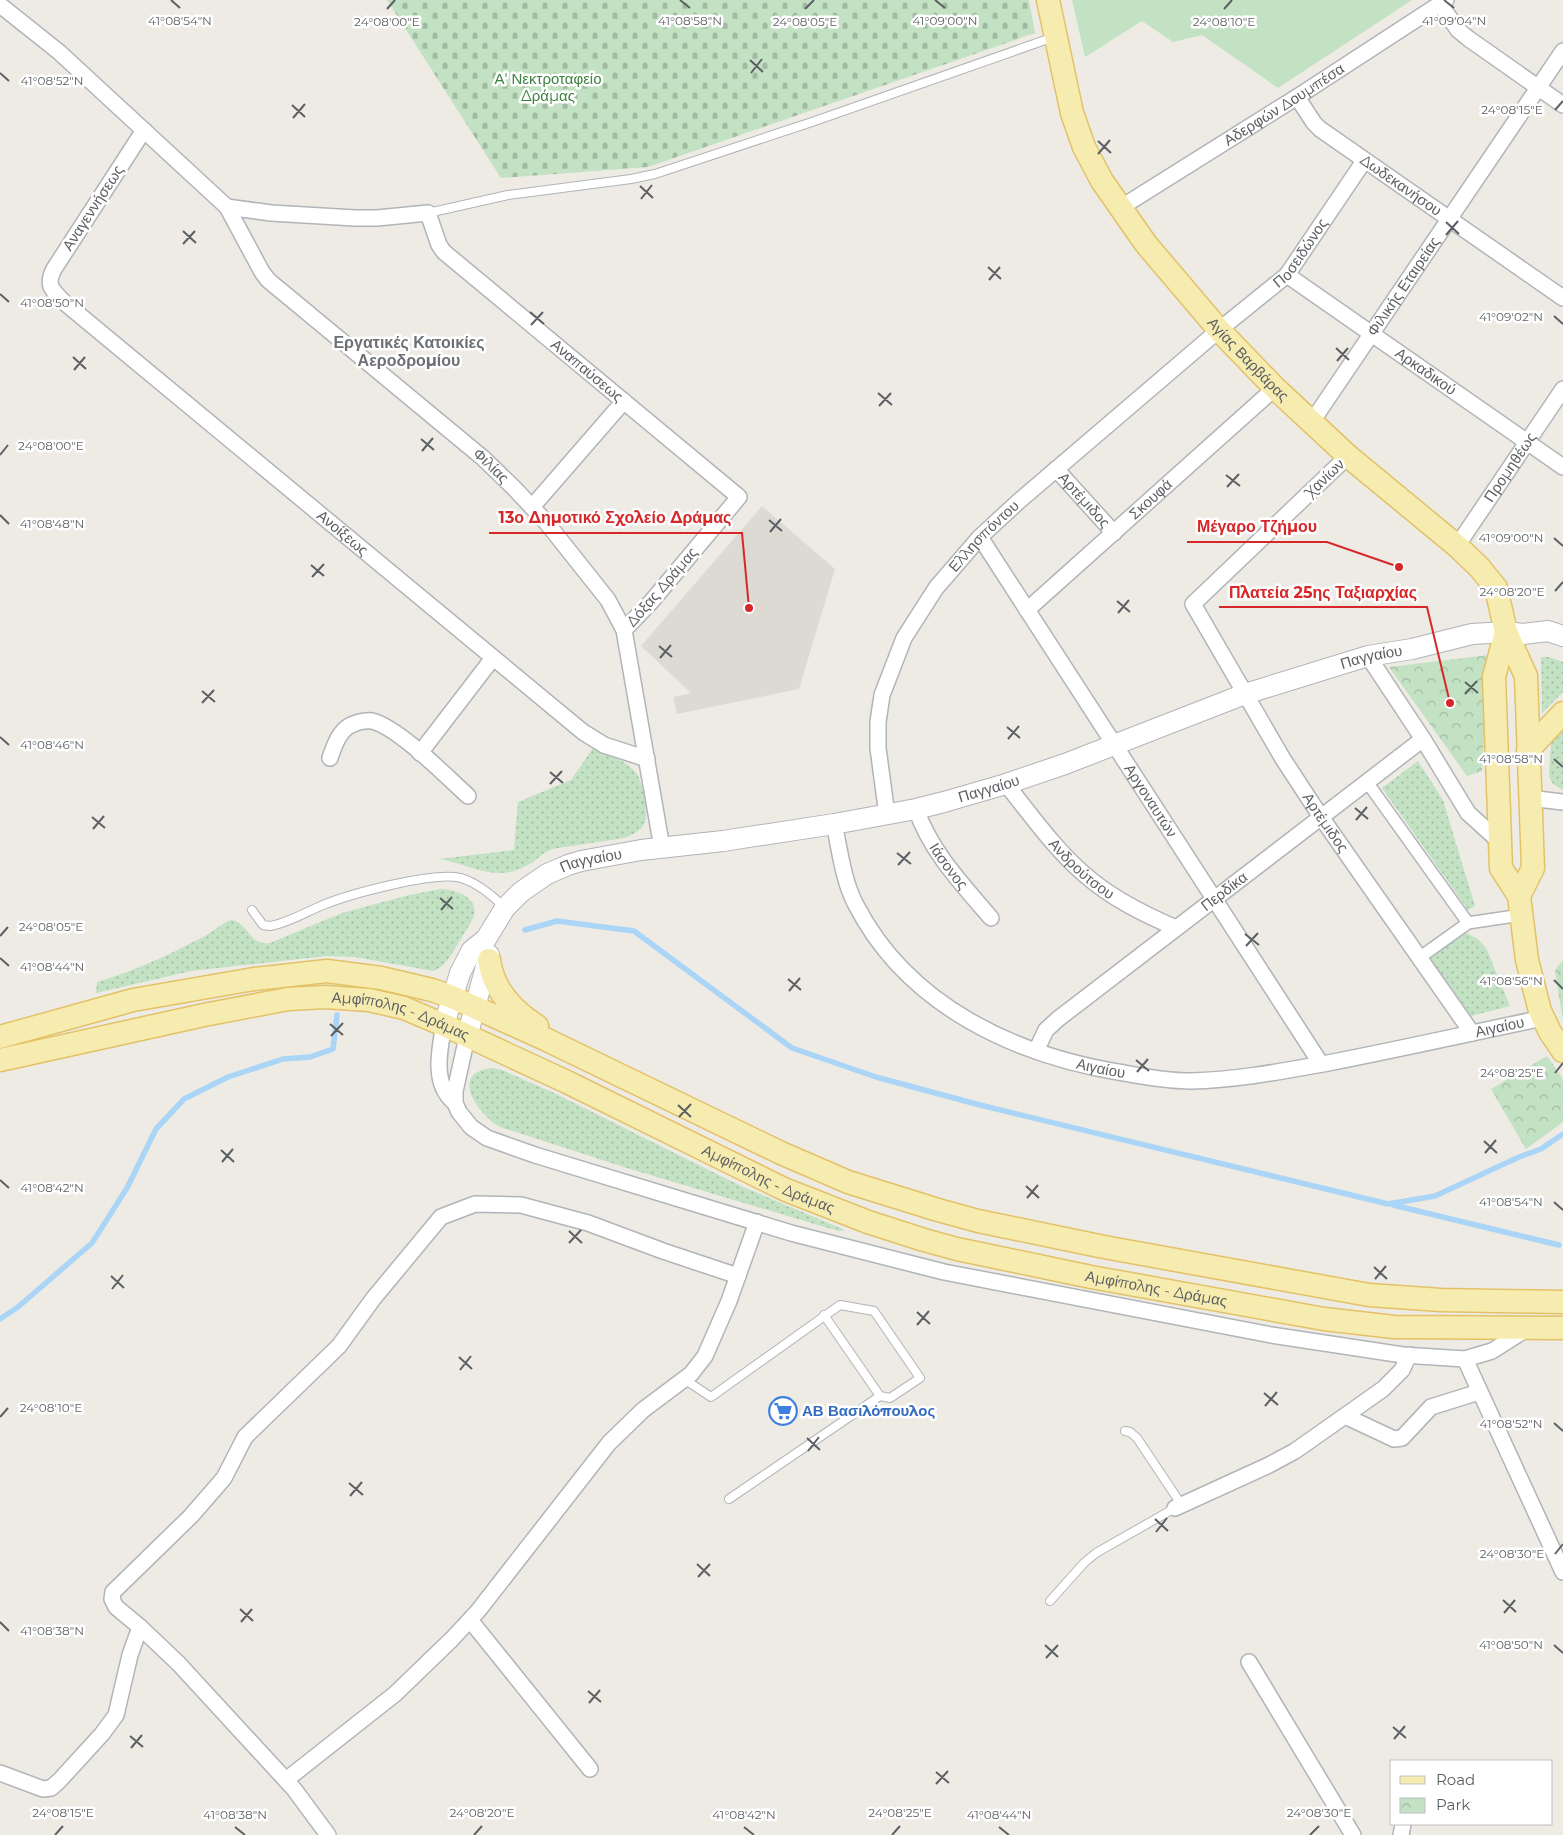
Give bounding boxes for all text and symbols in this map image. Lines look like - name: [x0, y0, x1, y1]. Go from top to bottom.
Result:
- text: 41°08'54"N: [148, 13, 212, 28]
- text: 41°08'58"N: [658, 13, 722, 28]
- text: 41°09'00"N: [912, 13, 978, 28]
- text: 41°09'04"N: [1422, 13, 1486, 28]
- text: 24°08'00"E: [354, 14, 420, 29]
- text: 24°08'05"E: [773, 14, 837, 29]
- text: 24°08'10"E: [1193, 14, 1255, 29]
- street label: Αδερφών Δουμπέσα: [1220, 59, 1348, 150]
- park label: Α' Νεκτροταφείο Δράμας: [494, 69, 602, 105]
- text: 41°08'52"N: [21, 73, 83, 88]
- text: 24°08'15"E: [1481, 102, 1543, 117]
- street label: Δωδεκανήσου: [1357, 150, 1446, 220]
- street label: Αναγεννήσεως: [58, 161, 127, 254]
- street label: Ποσειδώνος: [1269, 214, 1332, 292]
- street label: Φιλικής Εταιρείας: [1363, 233, 1444, 339]
- text: 41°08'50"N: [20, 295, 84, 310]
- text: 41°09'02"N: [1479, 309, 1543, 324]
- street label: Αγίας Βαρβάρας: [1203, 313, 1293, 405]
- district label: Εργατικές Κατοικίες Αεροδρομίου: [333, 333, 485, 370]
- street label: Αναπαύσεως: [547, 335, 627, 406]
- street label: Αρκαδικού: [1392, 343, 1460, 399]
- street label: Προμηθέως: [1479, 428, 1540, 506]
- text: 24°08'00"E: [18, 438, 84, 453]
- street label: Φιλίας: [469, 444, 513, 487]
- street label: Χανίων: [1300, 454, 1348, 502]
- street label: Αρτέμιδος: [1055, 468, 1115, 532]
- street label: Σκουφά: [1125, 474, 1176, 523]
- street label: Ελλησπόντου: [944, 496, 1023, 576]
- callout: 13ο Δημοτικό Σχολείο Δράμας: [489, 502, 742, 533]
- street label: Ανοίξεως: [313, 506, 373, 559]
- text: 13ο Δημοτικό Σχολείο Δράμας: [499, 508, 731, 527]
- callout: Μέγαρο Τζήμου: [1187, 511, 1327, 542]
- text: 41°08'48"N: [20, 516, 84, 531]
- text: Μέγαρο Τζήμου: [1197, 517, 1317, 536]
- text: 41°09'00"N: [1478, 530, 1544, 545]
- street label: Δόξας Δράμας: [622, 543, 701, 630]
- callout: Πλατεία 25ης Ταξιαρχίας: [1219, 576, 1427, 607]
- text: Πλατεία 25ης Ταξιαρχίας: [1229, 583, 1417, 602]
- text: 24°08'20"E: [1480, 584, 1544, 599]
- street label: Παγγαίου: [1338, 641, 1404, 673]
- text: 41°08'46"N: [20, 737, 84, 752]
- text: 41°08'58"N: [1479, 751, 1543, 766]
- street label: Αργοναυτών: [1120, 760, 1182, 841]
- street label: Παγγαίου: [956, 770, 1022, 806]
- street label: Αρτέμιδος: [1299, 789, 1353, 856]
- street label: Ανδρούτσου: [1045, 834, 1118, 903]
- street label: Ιάσονος: [925, 839, 972, 893]
- street label: Παγγαίου: [557, 844, 623, 876]
- street label: Περδίκα: [1197, 867, 1251, 915]
- text: 24°08'05"E: [19, 919, 83, 934]
- text: 41°08'44"N: [20, 959, 84, 974]
- text: 41°08'56"N: [1479, 973, 1543, 988]
- street label: Αμφίπολης - Δράμας: [331, 987, 473, 1045]
- street label: Αιγαίου: [1473, 1012, 1526, 1041]
- street label: Αιγαίου: [1075, 1054, 1127, 1082]
- text: 24°08'25"E: [1480, 1065, 1544, 1080]
- street label: Αμφίπολης - Δράμας: [699, 1140, 837, 1217]
- text: 41°08'42"N: [20, 1180, 84, 1195]
- text: 41°08'54"N: [1479, 1194, 1543, 1209]
- street label: Αμφίπολης - Δράμας: [1084, 1266, 1229, 1310]
- supermarket icon: ΑΒ Βασιλόπουλος: [768, 1396, 798, 1426]
- text: 24°08'10"E: [20, 1400, 82, 1415]
- place label: ΑΒ Βασιλόπουλος: [802, 1401, 935, 1420]
- text: 41°08'52"N: [1480, 1416, 1542, 1431]
- text: 24°08'30"E: [1480, 1546, 1544, 1561]
- text: 41°08'38"N: [20, 1623, 84, 1638]
- text: 41°08'50"N: [1479, 1637, 1543, 1652]
- legend: [1390, 1760, 1553, 1825]
- text: Road: [1436, 1770, 1475, 1789]
- text: Park: [1436, 1795, 1470, 1814]
- text: 24°08'15"E: [32, 1805, 94, 1820]
- text: 24°08'20"E: [450, 1805, 514, 1820]
- text: 24°08'25"E: [868, 1805, 932, 1820]
- text: 24°08'30"E: [1287, 1805, 1351, 1820]
- text: 41°08'38"N: [203, 1807, 267, 1822]
- text: 41°08'42"N: [712, 1807, 776, 1822]
- text: 41°08'44"N: [967, 1807, 1031, 1822]

